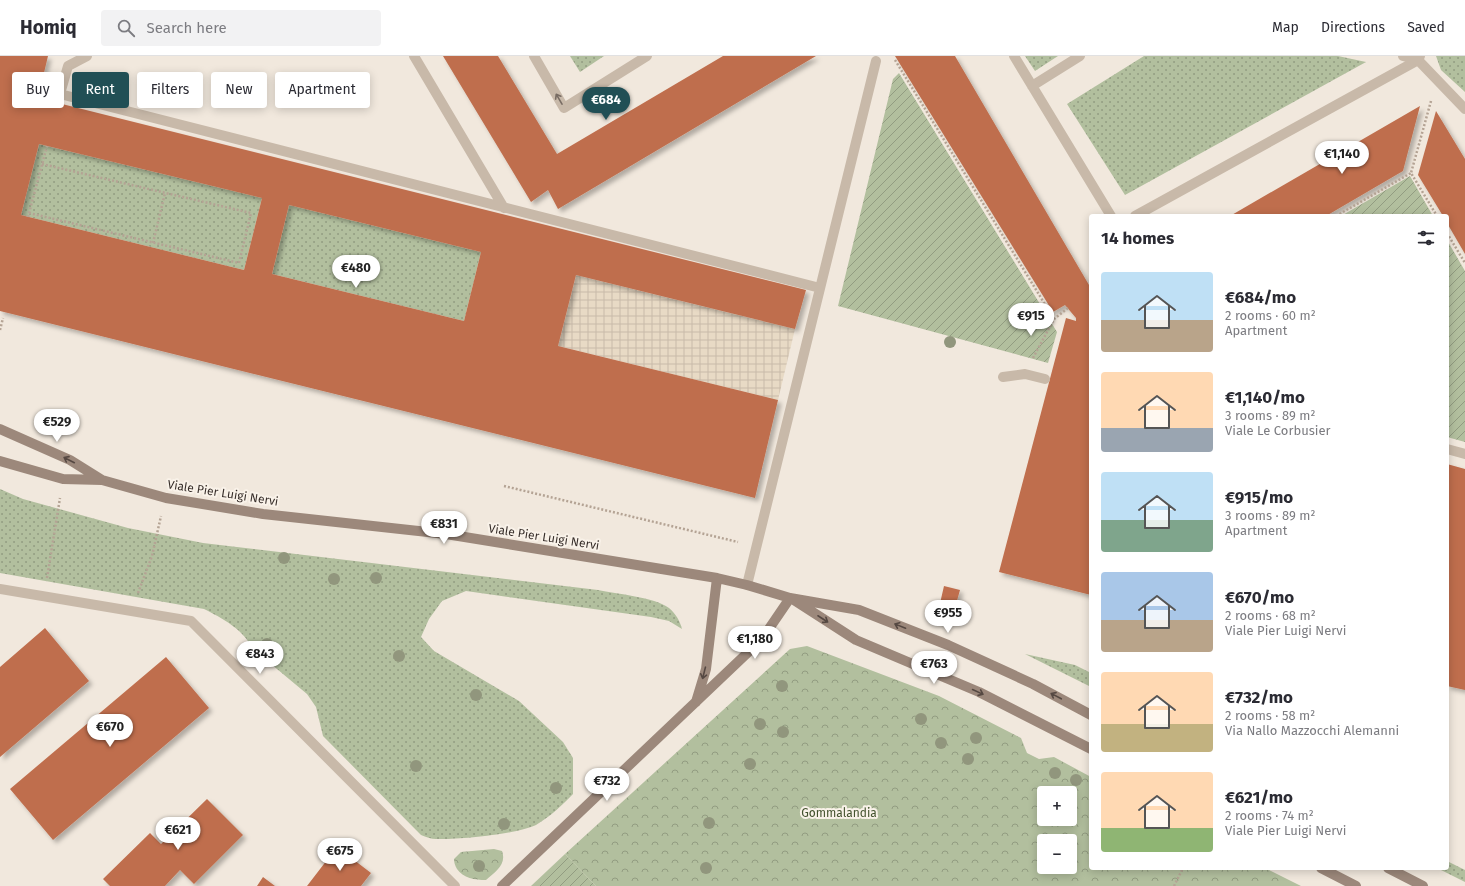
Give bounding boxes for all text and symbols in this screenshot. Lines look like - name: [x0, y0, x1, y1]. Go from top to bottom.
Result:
- search box: [101, 10, 381, 46]
- text: Homiq: [20, 16, 77, 39]
- icon: search: [115, 17, 137, 39]
- text: Search here: [147, 19, 227, 37]
- text: Map: [1272, 19, 1299, 36]
- text: Directions: [1321, 19, 1385, 36]
- text: Saved: [1407, 19, 1445, 36]
- chip: Buy: [12, 72, 64, 108]
- chip: Rent: [72, 72, 129, 108]
- chip: Filters: [137, 72, 203, 108]
- chip: New: [211, 72, 267, 108]
- chip: Apartment: [275, 72, 370, 108]
- pin: €684: [582, 87, 630, 121]
- text: €684: [591, 92, 621, 107]
- one-way arrow: [554, 93, 562, 105]
- pin: €1,140: [1309, 141, 1375, 175]
- text: €1,140: [1324, 146, 1360, 161]
- icon: filters: [1415, 227, 1437, 249]
- text: 14 homes: [1101, 228, 1174, 249]
- pin: €480: [332, 255, 380, 289]
- text: €480: [341, 260, 371, 275]
- text: €684/mo: [1225, 287, 1296, 308]
- icon: home: [1133, 288, 1181, 336]
- pin: €915: [1007, 303, 1055, 337]
- text: €915: [1017, 308, 1045, 323]
- text: 2 rooms · 60 m²: [1225, 308, 1316, 323]
- text: Apartment: [1225, 323, 1287, 338]
- text: €1,140/mo: [1225, 387, 1305, 408]
- icon: home: [1133, 388, 1181, 436]
- text: 3 rooms · 89 m²: [1225, 408, 1315, 423]
- pin: €529: [33, 409, 81, 443]
- text: €529: [43, 414, 71, 429]
- text: Viale Le Corbusier: [1225, 423, 1331, 438]
- one-way arrow: [63, 456, 75, 464]
- street label: Viale Pier Luigi Nervi: [167, 477, 279, 509]
- text: €915/mo: [1225, 487, 1293, 508]
- icon: home: [1133, 488, 1181, 536]
- text: 3 rooms · 89 m²: [1225, 508, 1315, 523]
- pin: €831: [420, 511, 468, 545]
- text: €831: [430, 516, 458, 531]
- street label: Viale Pier Luigi Nervi: [488, 521, 600, 553]
- text: Apartment: [1225, 523, 1287, 538]
- text: €670/mo: [1225, 587, 1294, 608]
- icon: home: [1133, 588, 1181, 636]
- pin: €955: [924, 600, 972, 634]
- text: €955: [934, 605, 962, 620]
- text: 2 rooms · 68 m²: [1225, 608, 1316, 623]
- one-way arrow: [817, 615, 828, 623]
- one-way arrow: [894, 622, 906, 629]
- text: Viale Pier Luigi Nervi: [1225, 623, 1346, 638]
- pin: €1,180: [722, 626, 788, 660]
- text: €1,180: [737, 631, 773, 646]
- pin: €843: [236, 641, 284, 675]
- text: €843: [246, 646, 274, 661]
- pin: €763: [910, 651, 958, 685]
- text: €763: [920, 656, 948, 671]
- one-way arrow: [700, 666, 708, 679]
- text: €732/mo: [1225, 687, 1293, 708]
- icon: home: [1133, 688, 1181, 736]
- one-way arrow: [972, 689, 984, 696]
- one-way arrow: [1051, 692, 1063, 700]
- text: 2 rooms · 58 m²: [1225, 708, 1315, 723]
- pin: €670: [86, 714, 134, 748]
- text: €670: [96, 719, 124, 734]
- text: Via Nallo Mazzocchi Alemanni: [1225, 723, 1399, 738]
- pin: €732: [583, 768, 631, 802]
- text: €732: [593, 773, 621, 788]
- map controls: [1037, 786, 1077, 874]
- button: +: [1037, 786, 1077, 826]
- text: €621/mo: [1225, 787, 1293, 808]
- icon: home: [1133, 788, 1181, 836]
- park label: Gommalandia: [801, 806, 877, 820]
- text: 2 rooms · 74 m²: [1225, 808, 1314, 823]
- pin: €621: [154, 817, 202, 851]
- text: €621: [164, 822, 192, 837]
- text: Viale Pier Luigi Nervi: [1225, 823, 1346, 838]
- button: −: [1037, 834, 1077, 874]
- pin: €675: [316, 838, 364, 872]
- text: €675: [326, 843, 354, 858]

